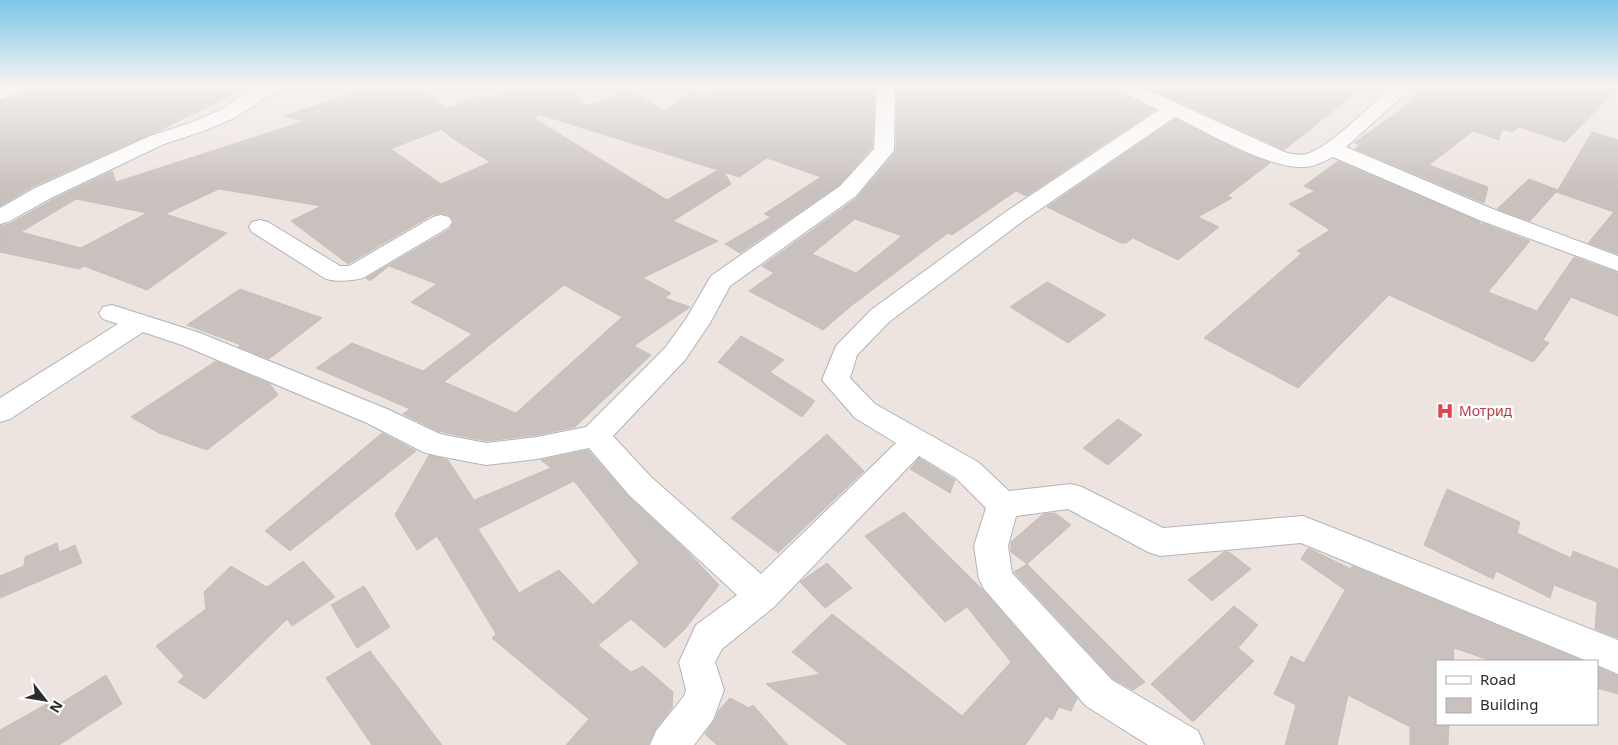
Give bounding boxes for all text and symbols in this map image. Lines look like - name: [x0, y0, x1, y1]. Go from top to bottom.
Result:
- hospital icon: Мотрид: [1435, 401, 1455, 421]
- place label: Мотрид: [1459, 401, 1513, 420]
- legend: [1436, 660, 1598, 725]
- text: Road: [1480, 669, 1516, 689]
- north arrow: [20, 675, 70, 725]
- text: Building: [1480, 694, 1538, 714]
- text: N: [45, 697, 68, 717]

